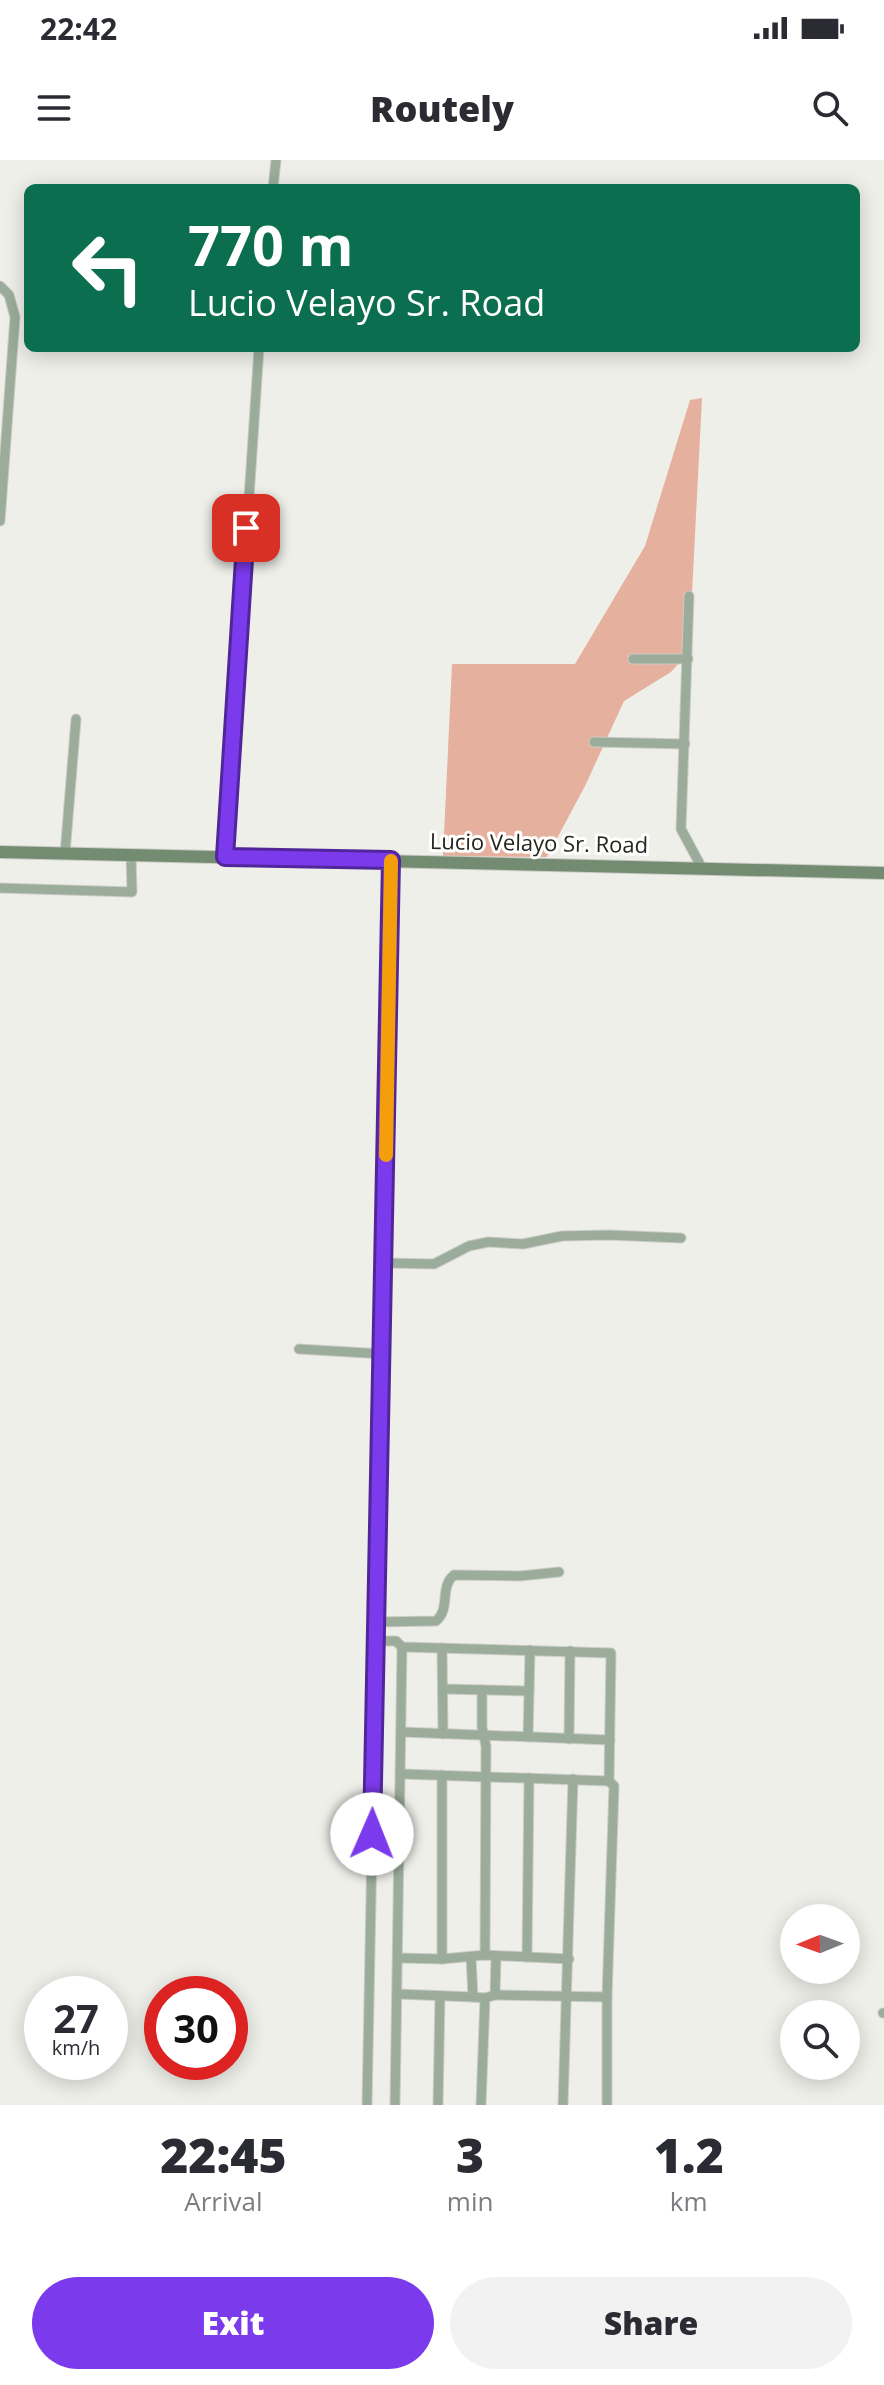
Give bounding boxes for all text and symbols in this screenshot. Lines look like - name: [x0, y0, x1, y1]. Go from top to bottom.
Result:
- text: 22:42: [40, 8, 117, 49]
- text: Routely: [370, 84, 514, 133]
- icon: menu: [32, 86, 76, 130]
- icon: search: [808, 86, 852, 130]
- text: 770 m: [188, 206, 354, 282]
- icon: left: [56, 216, 160, 320]
- text: Lucio Velayo Sr. Road: [188, 278, 545, 327]
- pin: [212, 494, 280, 562]
- icon: arrive: [224, 506, 268, 550]
- street label: Lucio Velayo Sr. Road: [430, 825, 648, 859]
- position arrow: [330, 1792, 414, 1876]
- north arrow: [780, 1904, 860, 1984]
- map controls: [780, 1904, 860, 2080]
- speed limit sign: 30: [144, 1976, 248, 2080]
- text: 27: [53, 1990, 99, 2045]
- button: search: [780, 2000, 860, 2080]
- text: km/h: [52, 2034, 100, 2061]
- text: 22:45: [160, 2122, 287, 2187]
- text: 3: [456, 2122, 484, 2187]
- text: 1.2: [654, 2122, 724, 2187]
- text: Arrival: [184, 2183, 263, 2219]
- text: min: [447, 2183, 493, 2219]
- text: km: [670, 2183, 708, 2219]
- button: Exit: [32, 2277, 434, 2369]
- button: Share: [450, 2277, 852, 2369]

